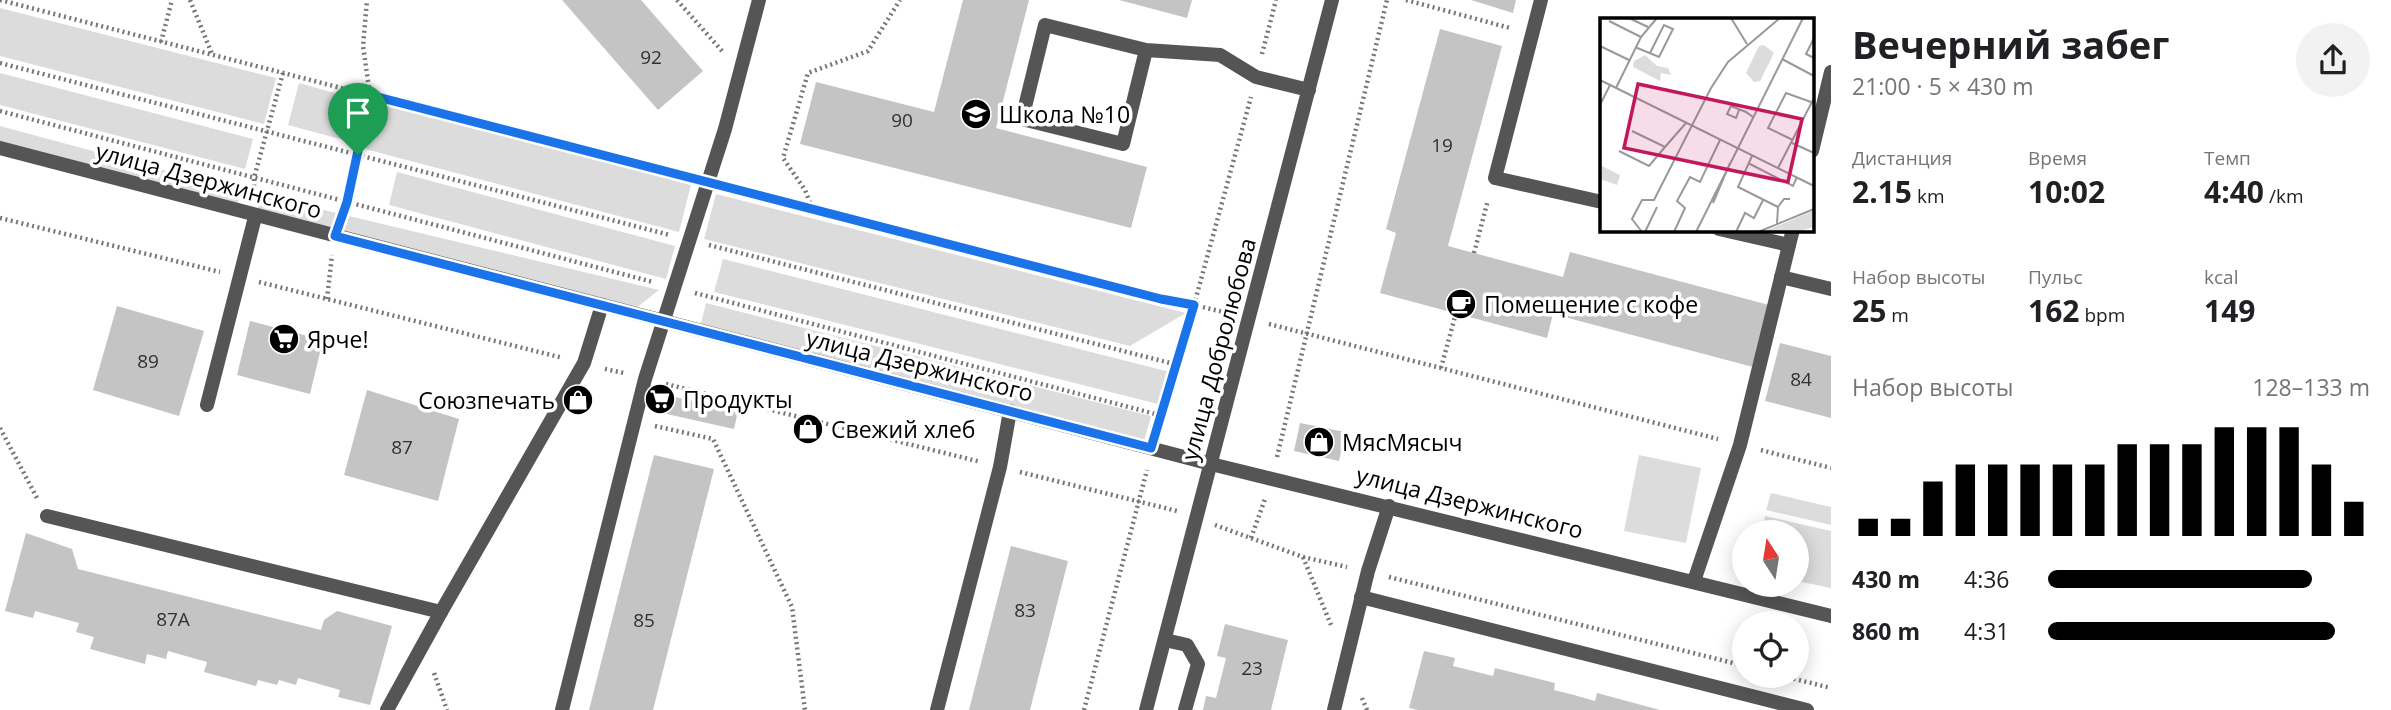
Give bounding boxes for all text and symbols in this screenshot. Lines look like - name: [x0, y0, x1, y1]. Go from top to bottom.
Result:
- inset map: [1600, 18, 1814, 231]
- text: Вечерний забег: [1852, 18, 2169, 70]
- button: share: [2296, 23, 2370, 97]
- house number: 92: [640, 44, 662, 70]
- text: 21:00 · 5 × 430 m: [1852, 70, 2034, 102]
- pin: [328, 83, 388, 155]
- icon: arrive: [339, 94, 377, 132]
- school or university icon: Школа №10: [959, 97, 993, 131]
- place label: Школа №10: [999, 98, 1130, 130]
- house number: 90: [891, 107, 913, 133]
- house number: 19: [1431, 132, 1453, 158]
- street label: улица Дзержинского: [92, 134, 326, 226]
- text: Дистанция: [1852, 145, 1952, 171]
- text: Время: [2028, 145, 2087, 171]
- text: Темп: [2204, 145, 2251, 171]
- text: 2.15: [1852, 171, 1912, 212]
- text: 10:02: [2028, 171, 2105, 212]
- text: 4:40: [2204, 171, 2264, 212]
- text: km: [1912, 183, 1945, 209]
- text: /km: [2264, 183, 2304, 209]
- street label: улица Добролюбова: [1173, 234, 1263, 464]
- text: Набор высоты: [1852, 264, 1985, 290]
- text: Пульс: [2028, 264, 2083, 290]
- text: kcal: [2204, 264, 2238, 290]
- cafe icon: Помещение с кофе: [1444, 287, 1478, 321]
- place label: Помещение с кофе: [1484, 288, 1698, 320]
- text: 25: [1852, 290, 1886, 331]
- text: 162: [2028, 290, 2079, 331]
- text: 149: [2204, 290, 2255, 331]
- text: m: [1886, 302, 1909, 328]
- text: bpm: [2079, 302, 2125, 328]
- street label: улица Дзержинского: [803, 321, 1037, 409]
- supermarket icon: Ярче!: [267, 322, 301, 356]
- place label: Ярче!: [307, 323, 369, 355]
- house number: 89: [137, 348, 159, 374]
- house number: 84: [1790, 366, 1812, 392]
- text: Набор высоты: [1852, 371, 2014, 403]
- text: 128–133 m: [2252, 371, 2370, 403]
- supermarket icon: Продукты: [643, 382, 677, 416]
- shop icon: Союзпечать: [561, 383, 595, 417]
- place label: Продукты: [683, 383, 793, 415]
- place label: Союзпечать: [418, 384, 555, 416]
- shop icon: Свежий хлеб: [791, 412, 825, 446]
- place label: Свежий хлеб: [831, 413, 976, 445]
- shop icon: МясМясыч: [1302, 425, 1336, 459]
- place label: МясМясыч: [1342, 426, 1463, 458]
- house number: 87: [391, 434, 413, 460]
- street label: улица Дзержинского: [1353, 458, 1587, 546]
- north arrow: [1732, 520, 1810, 597]
- map controls: [1732, 520, 1809, 688]
- text: 430 m: [1852, 563, 1920, 595]
- text: 4:36: [1964, 563, 2010, 595]
- house number: 83: [1014, 597, 1036, 623]
- house number: 87А: [156, 606, 190, 632]
- house number: 85: [633, 607, 655, 633]
- button: locate: [1732, 611, 1809, 688]
- text: 860 m: [1852, 615, 1920, 647]
- text: 4:31: [1964, 615, 2010, 647]
- house number: 23: [1241, 655, 1263, 681]

